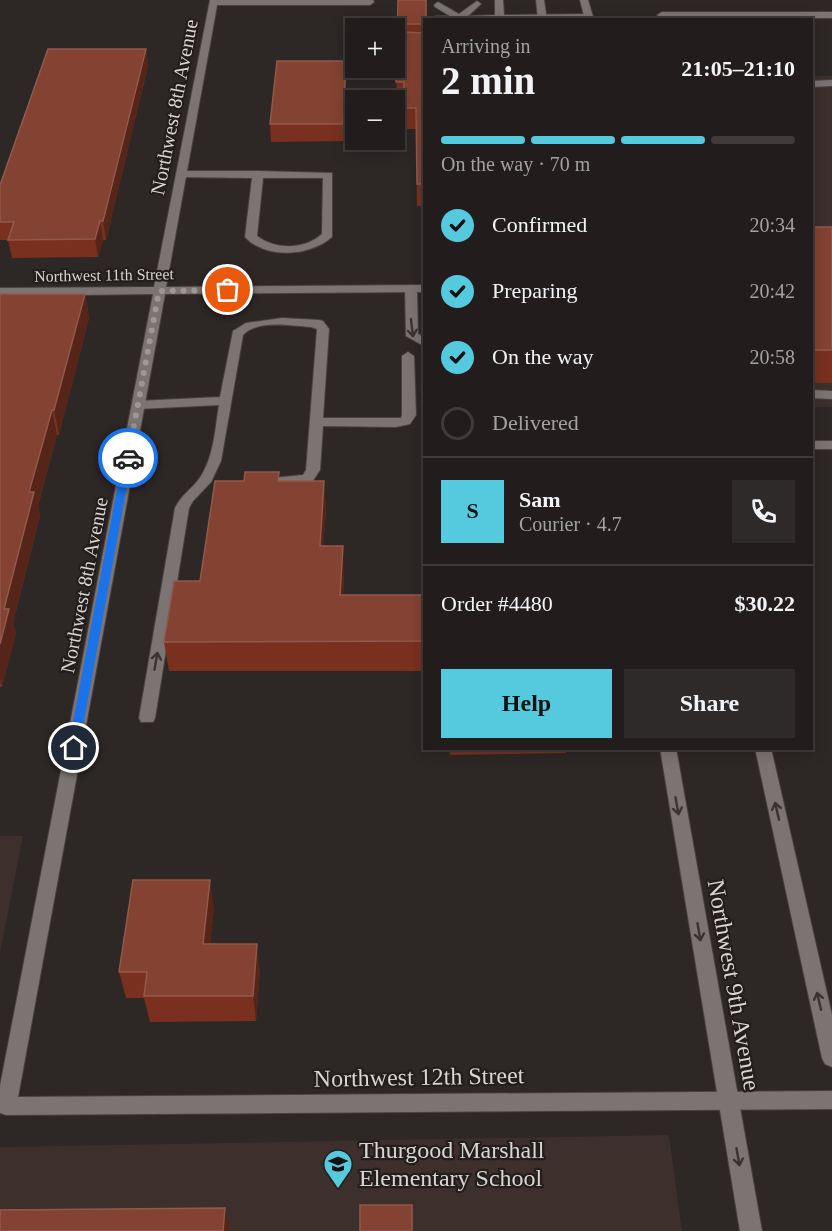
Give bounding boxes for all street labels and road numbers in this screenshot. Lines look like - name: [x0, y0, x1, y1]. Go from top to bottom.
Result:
- street label: Northwest 8th Avenue: [146, 17, 202, 197]
- street label: Northwest 11th Street: [34, 265, 175, 285]
- street label: Northwest 8th Avenue: [56, 495, 112, 675]
- street label: Northwest 9th Avenue: [703, 877, 765, 1093]
- street label: Northwest 12th Street: [313, 1062, 525, 1092]

